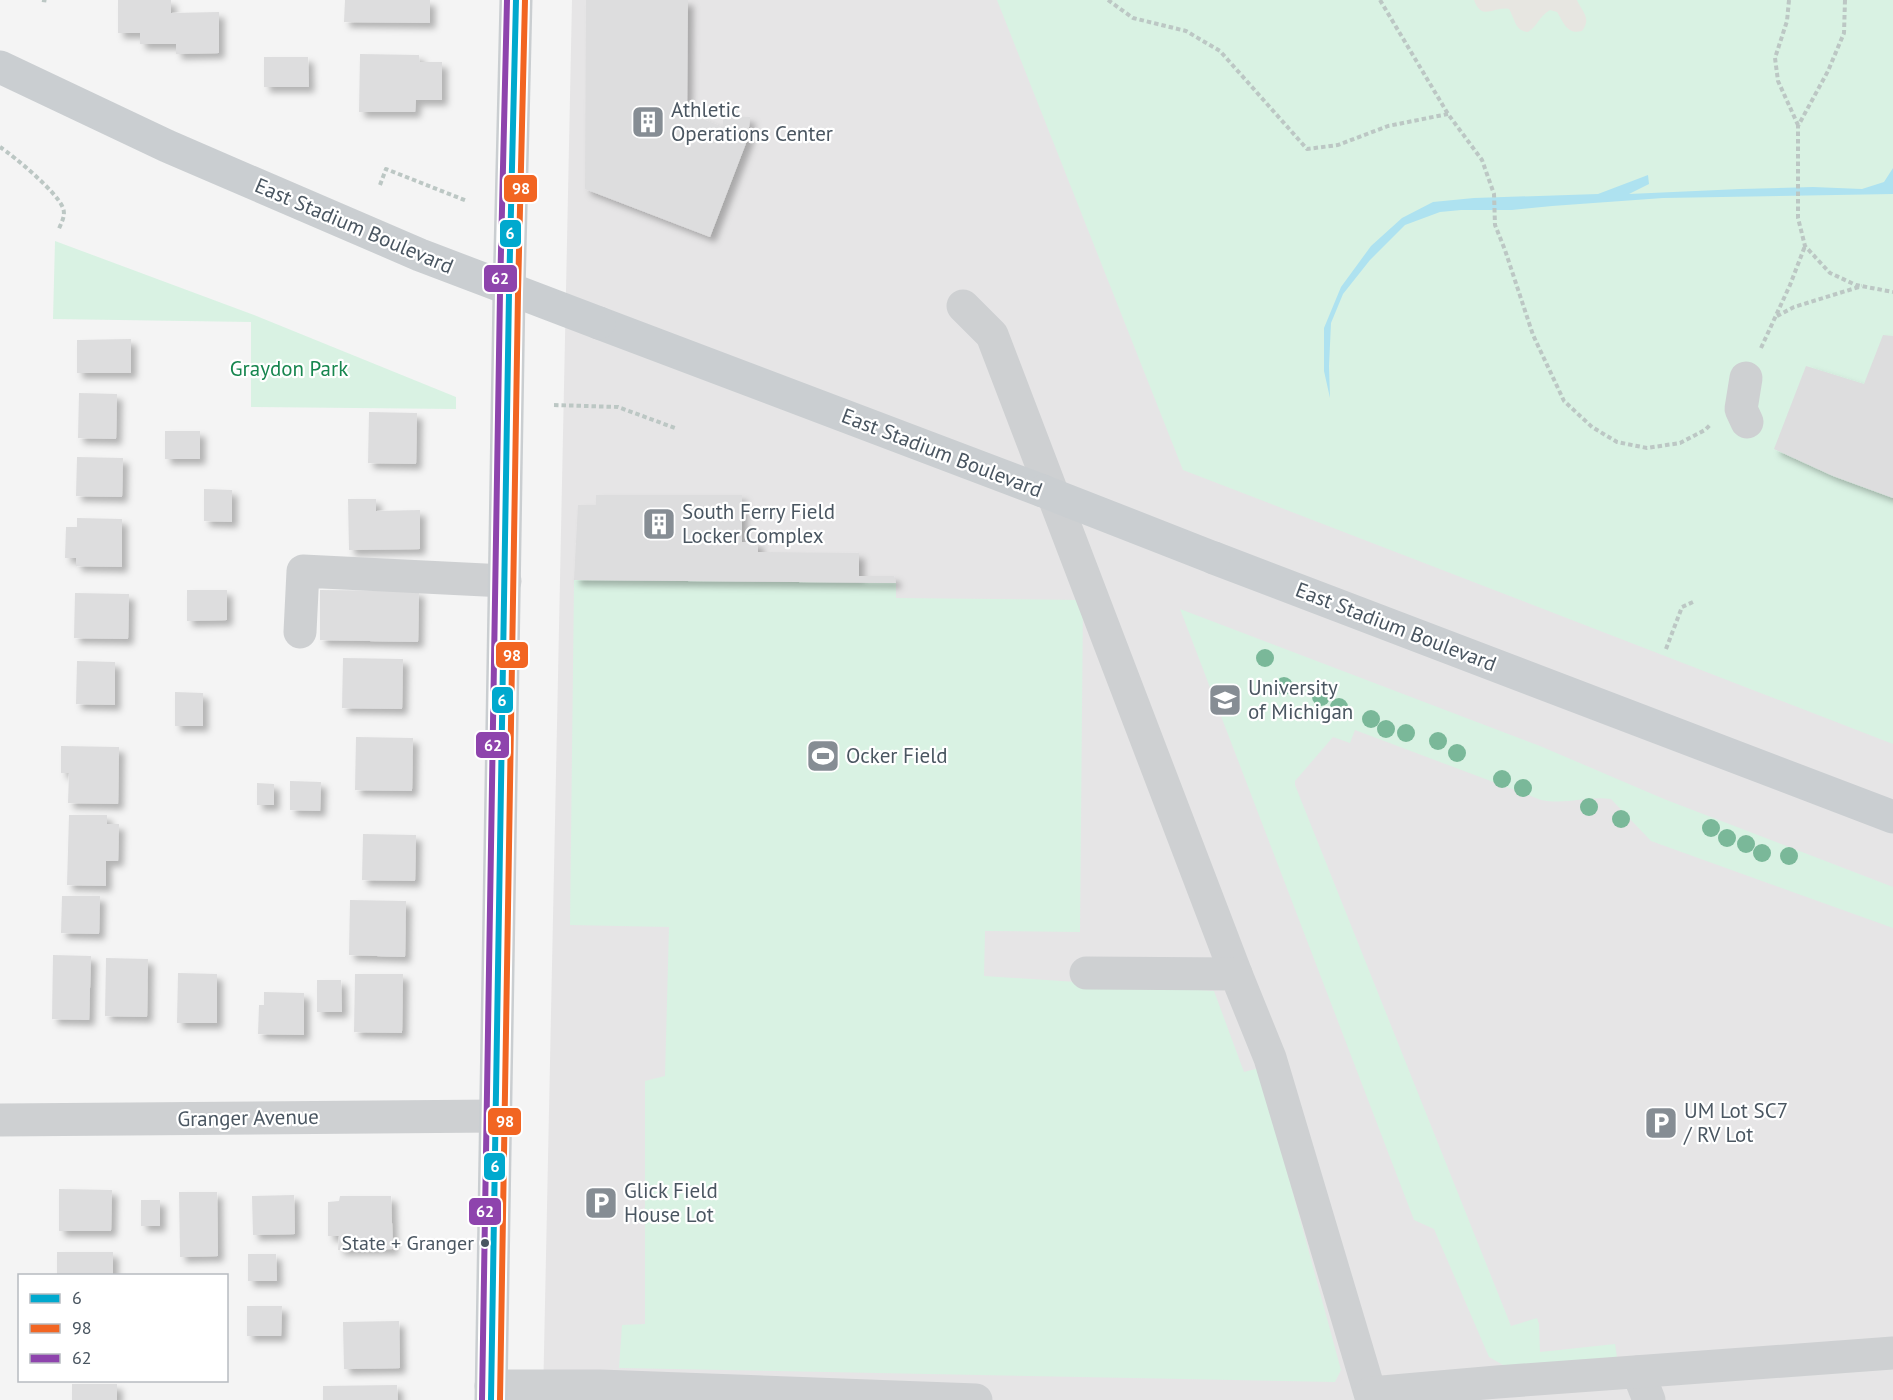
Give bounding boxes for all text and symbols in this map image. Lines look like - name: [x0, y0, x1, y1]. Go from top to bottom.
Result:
- place label: Athletic Operations Center: [671, 96, 833, 147]
- building icon: Athletic Operations Center: [630, 104, 666, 140]
- street label: East Stadium Boulevard: [251, 172, 457, 280]
- line badge: 98: [503, 174, 538, 203]
- text: 98: [512, 178, 530, 198]
- line badge: 6: [499, 219, 522, 248]
- text: 6: [505, 223, 515, 243]
- line badge: 62: [483, 264, 518, 293]
- text: 62: [491, 268, 509, 288]
- park label: Graydon Park: [230, 355, 348, 382]
- street label: East Stadium Boulevard: [838, 402, 1046, 503]
- place label: South Ferry Field Locker Complex: [682, 498, 835, 549]
- building icon: South Ferry Field Locker Complex: [641, 506, 677, 542]
- street label: East Stadium Boulevard: [1292, 576, 1500, 677]
- line badge: 98: [495, 641, 529, 669]
- text: 98: [503, 645, 521, 665]
- place label: University of Michigan: [1248, 674, 1353, 725]
- school or university icon: University of Michigan: [1207, 682, 1243, 718]
- line badge: 6: [491, 686, 514, 714]
- text: 6: [497, 690, 507, 710]
- line badge: 62: [475, 731, 510, 759]
- text: 62: [484, 735, 502, 755]
- sports icon: Ocker Field: [805, 738, 841, 774]
- place label: Ocker Field: [846, 742, 948, 769]
- place label: UM Lot SC7 / RV Lot: [1683, 1097, 1788, 1148]
- street label: Granger Avenue: [177, 1103, 319, 1132]
- parking icon: UM Lot SC7 / RV Lot: [1643, 1105, 1679, 1141]
- line badge: 98: [487, 1107, 522, 1136]
- text: 98: [496, 1111, 514, 1131]
- line badge: 6: [483, 1152, 506, 1181]
- text: 6: [490, 1156, 500, 1176]
- place label: Glick Field House Lot: [624, 1177, 718, 1228]
- parking icon: Glick Field House Lot: [583, 1185, 619, 1221]
- line badge: 62: [468, 1197, 502, 1226]
- text: 62: [476, 1201, 494, 1221]
- place label: State + Granger: [342, 1230, 474, 1256]
- marker: State + Granger: [479, 1237, 491, 1249]
- legend: [18, 1274, 228, 1382]
- text: 6: [72, 1286, 82, 1309]
- text: 98: [72, 1316, 92, 1339]
- text: 62: [72, 1346, 92, 1369]

